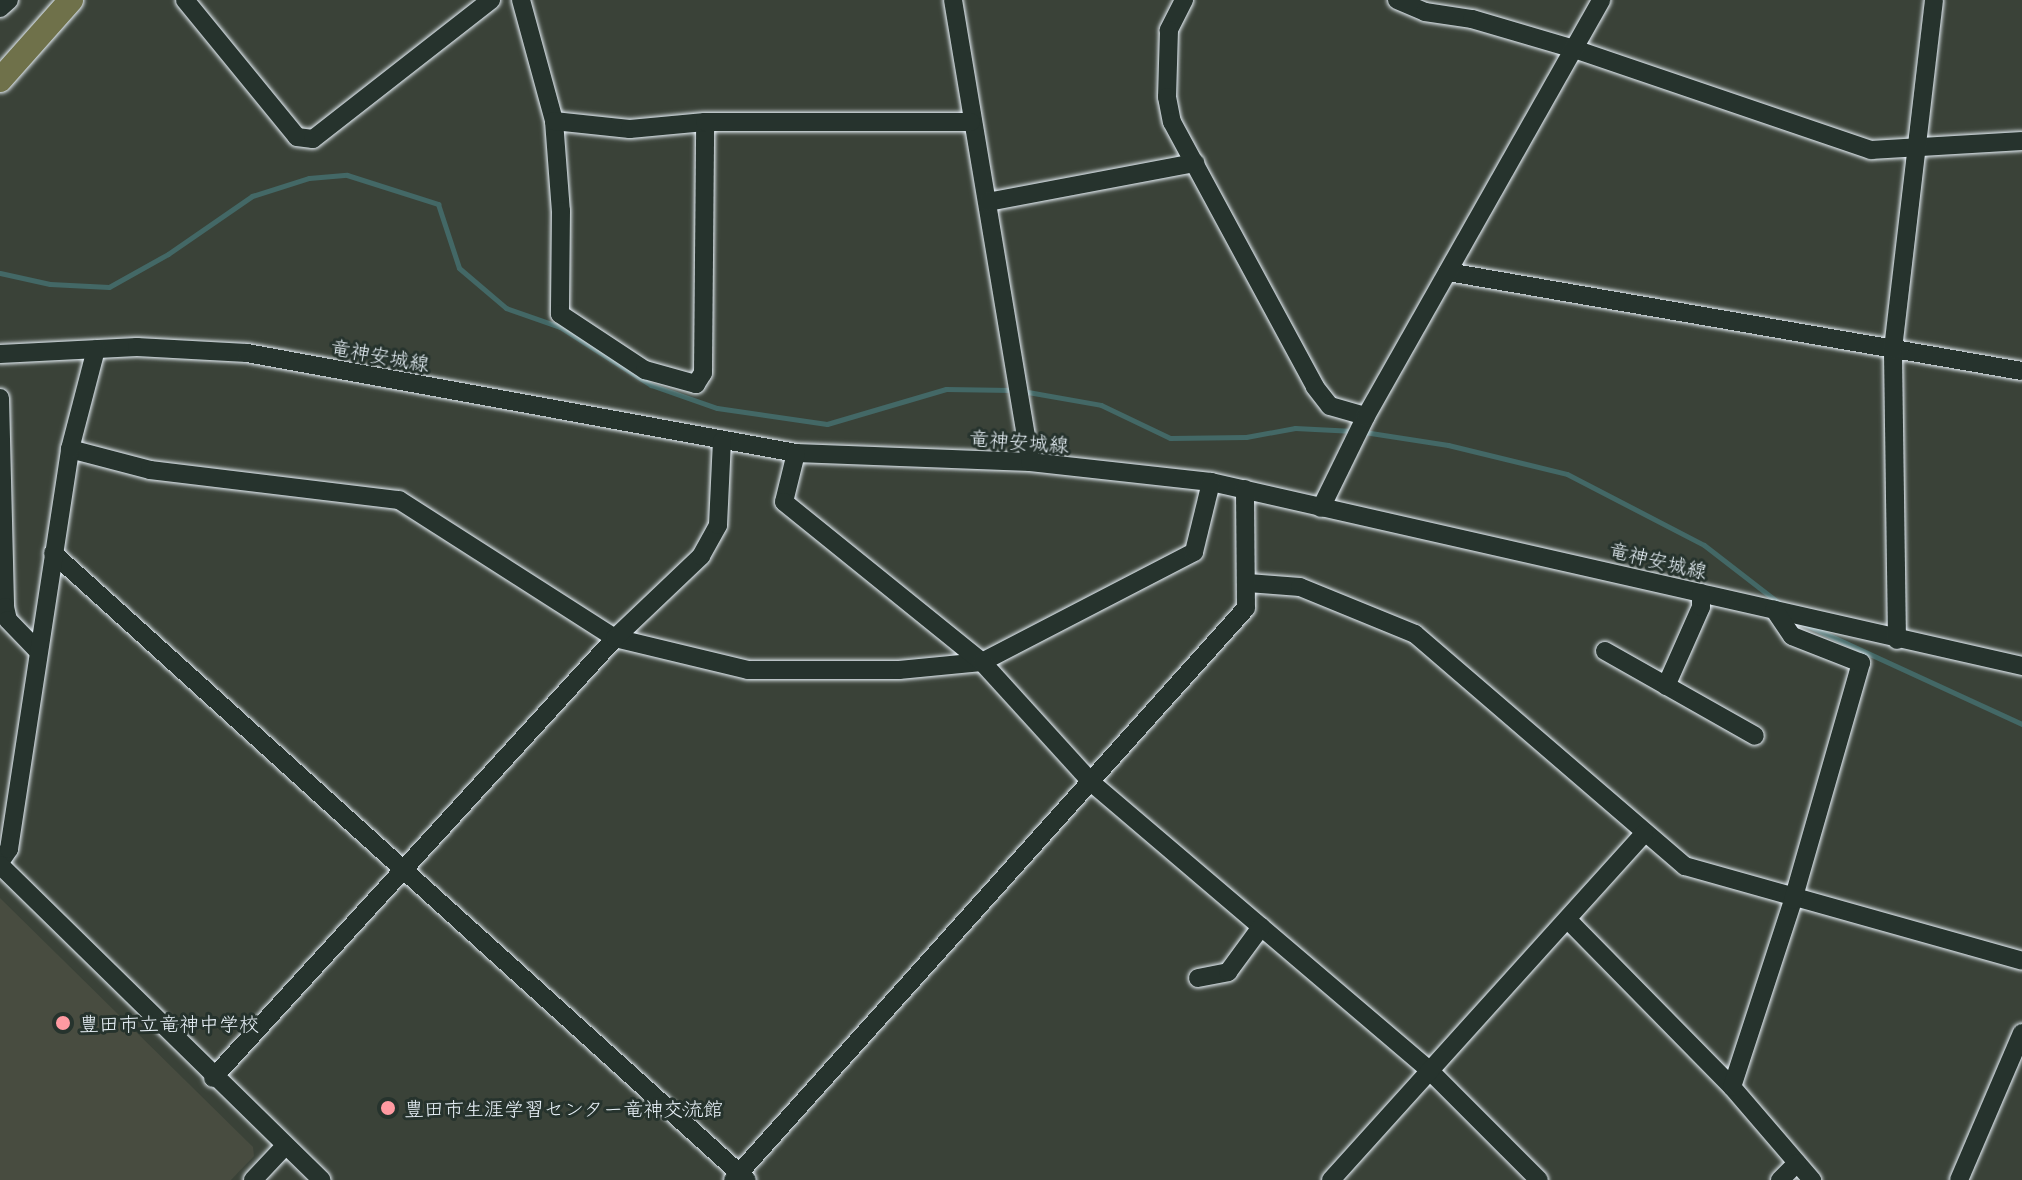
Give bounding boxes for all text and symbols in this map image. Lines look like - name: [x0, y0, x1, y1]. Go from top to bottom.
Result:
- street label: 竜神安城線: [329, 334, 431, 376]
- street label: 竜神安城線: [968, 426, 1070, 456]
- street label: 竜神安城線: [1607, 537, 1709, 583]
- place label: 豊田市立竜神中学校: [79, 1011, 259, 1035]
- marker: 豊田市立竜神中学校: [54, 1014, 72, 1032]
- place label: 豊田市生涯学習センター竜神交流館: [404, 1096, 724, 1120]
- marker: 豊田市生涯学習センター竜神交流館: [379, 1099, 397, 1117]

